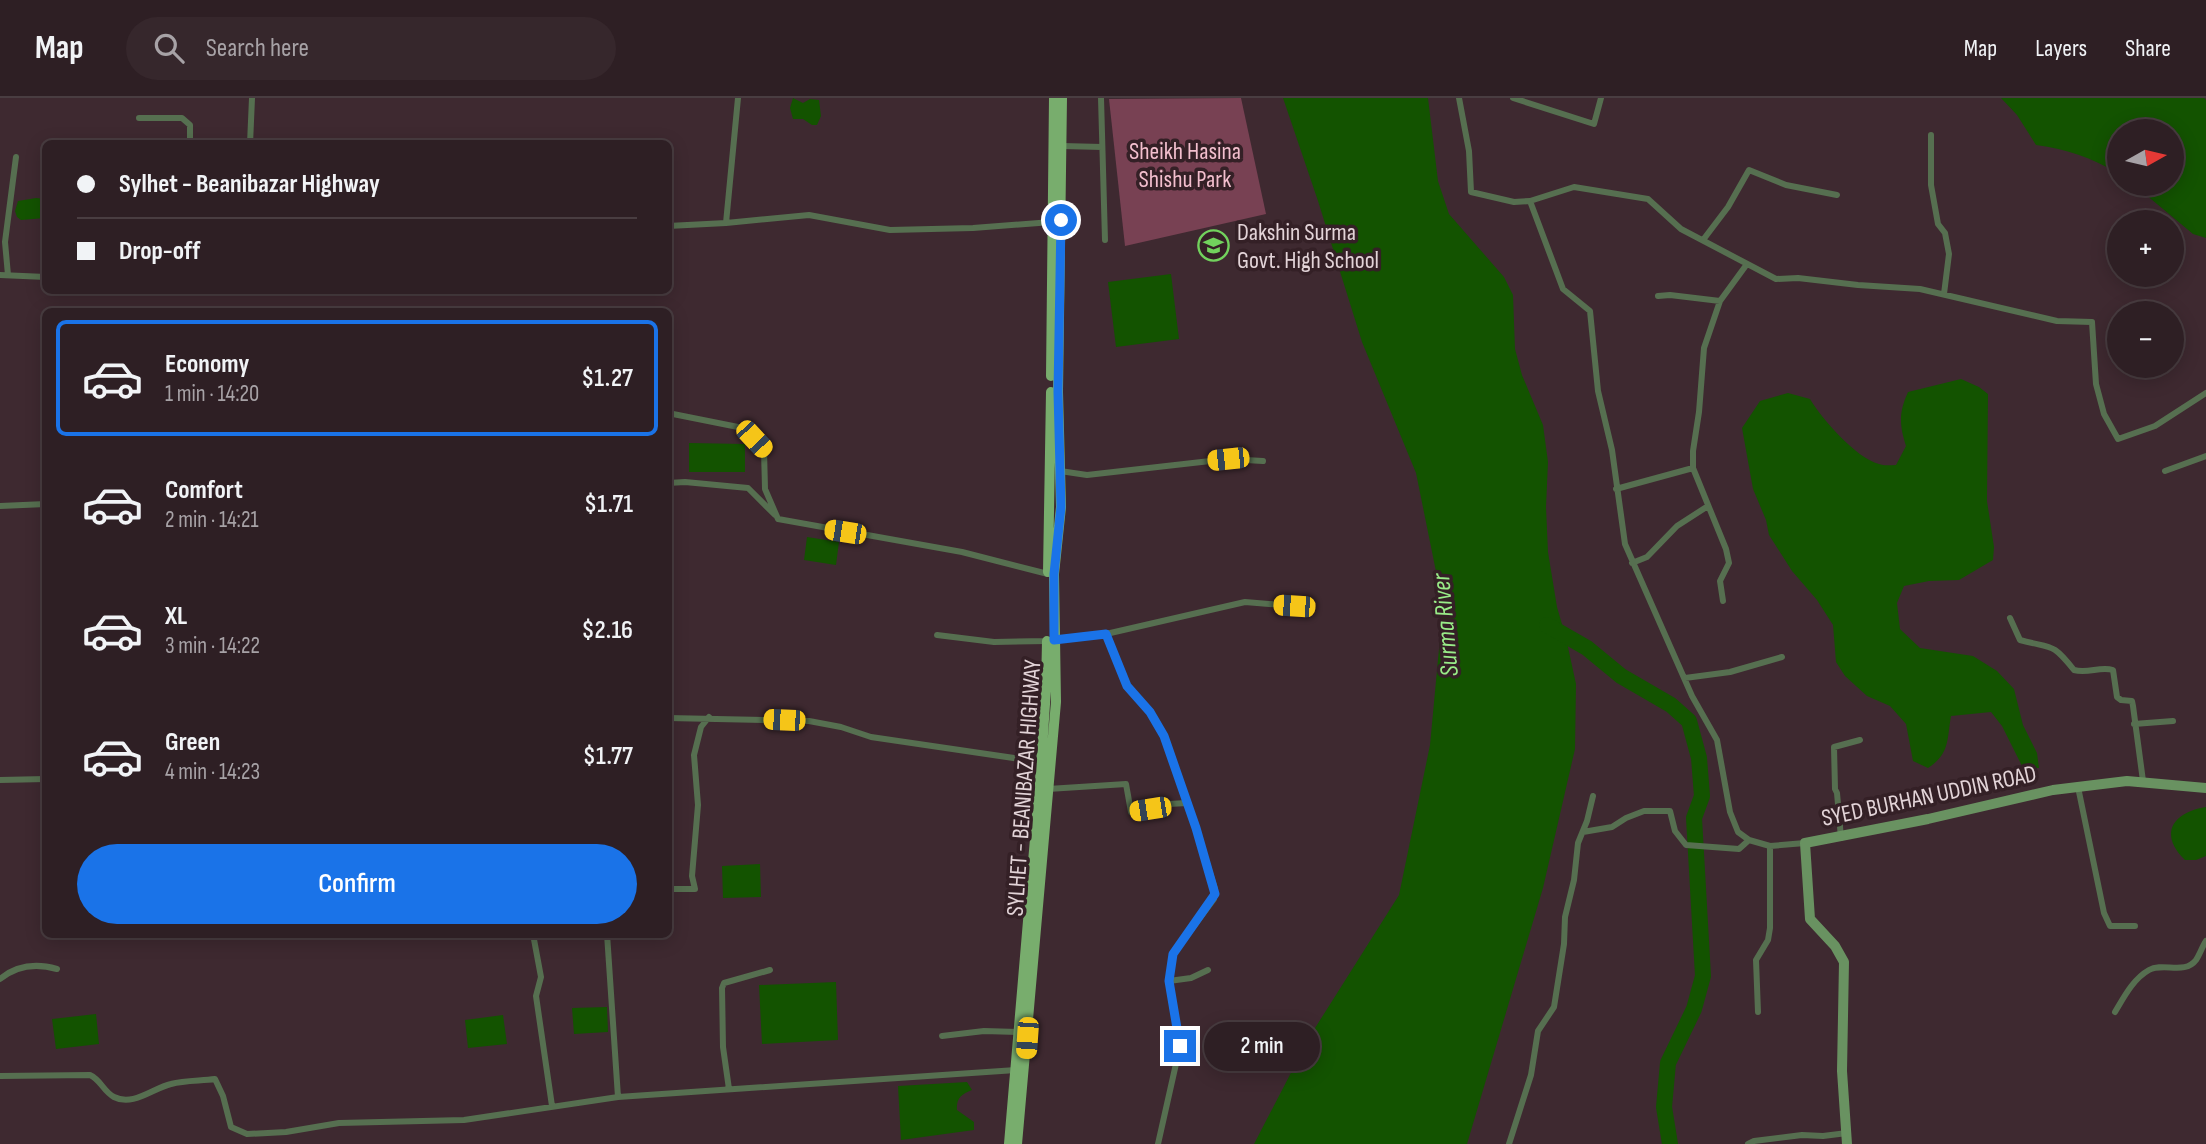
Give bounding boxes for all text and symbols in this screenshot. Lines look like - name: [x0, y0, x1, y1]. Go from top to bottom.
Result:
- search box: [126, 17, 616, 80]
- text: Map: [35, 28, 84, 68]
- icon: search: [150, 29, 188, 67]
- text: Search here: [206, 33, 309, 64]
- text: Map: [1964, 34, 1997, 63]
- text: Layers: [2035, 34, 2087, 63]
- text: Share: [2125, 34, 2171, 63]
- north arrow: [2107, 119, 2184, 196]
- map controls: [2107, 119, 2184, 378]
- park label: Sheikh Hasina Shishu Park: [1129, 137, 1241, 194]
- text: Sylhet - Beanibazar Highway: [119, 169, 380, 200]
- route start: [1045, 204, 1077, 236]
- button: +: [2107, 210, 2184, 287]
- place label: Dakshin Surma Govt. High School: [1237, 218, 1379, 275]
- school or university icon: Dakshin Surma Govt. High School: [1197, 229, 1231, 263]
- text: Drop-off: [119, 236, 200, 267]
- button: −: [2107, 301, 2184, 378]
- icon: car: [81, 347, 144, 410]
- text: Economy: [165, 349, 249, 380]
- text: $1.27: [581, 363, 633, 394]
- text: 1 min · 14:20: [165, 380, 259, 408]
- car: [732, 416, 777, 462]
- car: [1207, 446, 1250, 472]
- icon: car: [81, 473, 144, 536]
- text: Comfort: [165, 475, 243, 506]
- text: $1.71: [584, 489, 633, 520]
- text: 2 min · 14:21: [165, 506, 259, 534]
- car: [823, 518, 868, 546]
- water label: Surma River: [1426, 570, 1466, 678]
- car: [1273, 594, 1316, 618]
- icon: car: [81, 599, 144, 662]
- text: XL: [165, 601, 187, 632]
- text: $2.16: [581, 615, 633, 646]
- text: 3 min · 14:22: [165, 632, 260, 660]
- street label: SYLHET - BEANIBAZAR HIGHWAY: [1001, 659, 1047, 917]
- car: [763, 709, 806, 731]
- icon: car: [81, 725, 144, 788]
- text: Green: [165, 727, 220, 758]
- text: $1.77: [583, 741, 633, 772]
- text: 4 min · 14:23: [165, 758, 260, 786]
- street label: SYED BURHAN UDDIN ROAD: [1819, 759, 2039, 833]
- car: [1128, 795, 1173, 823]
- button: Confirm: [77, 844, 637, 924]
- car: [1016, 1016, 1039, 1060]
- callout: 2 min: [1204, 1021, 1320, 1070]
- route end: [1164, 1030, 1196, 1062]
- text: 2 min: [1240, 1032, 1284, 1060]

